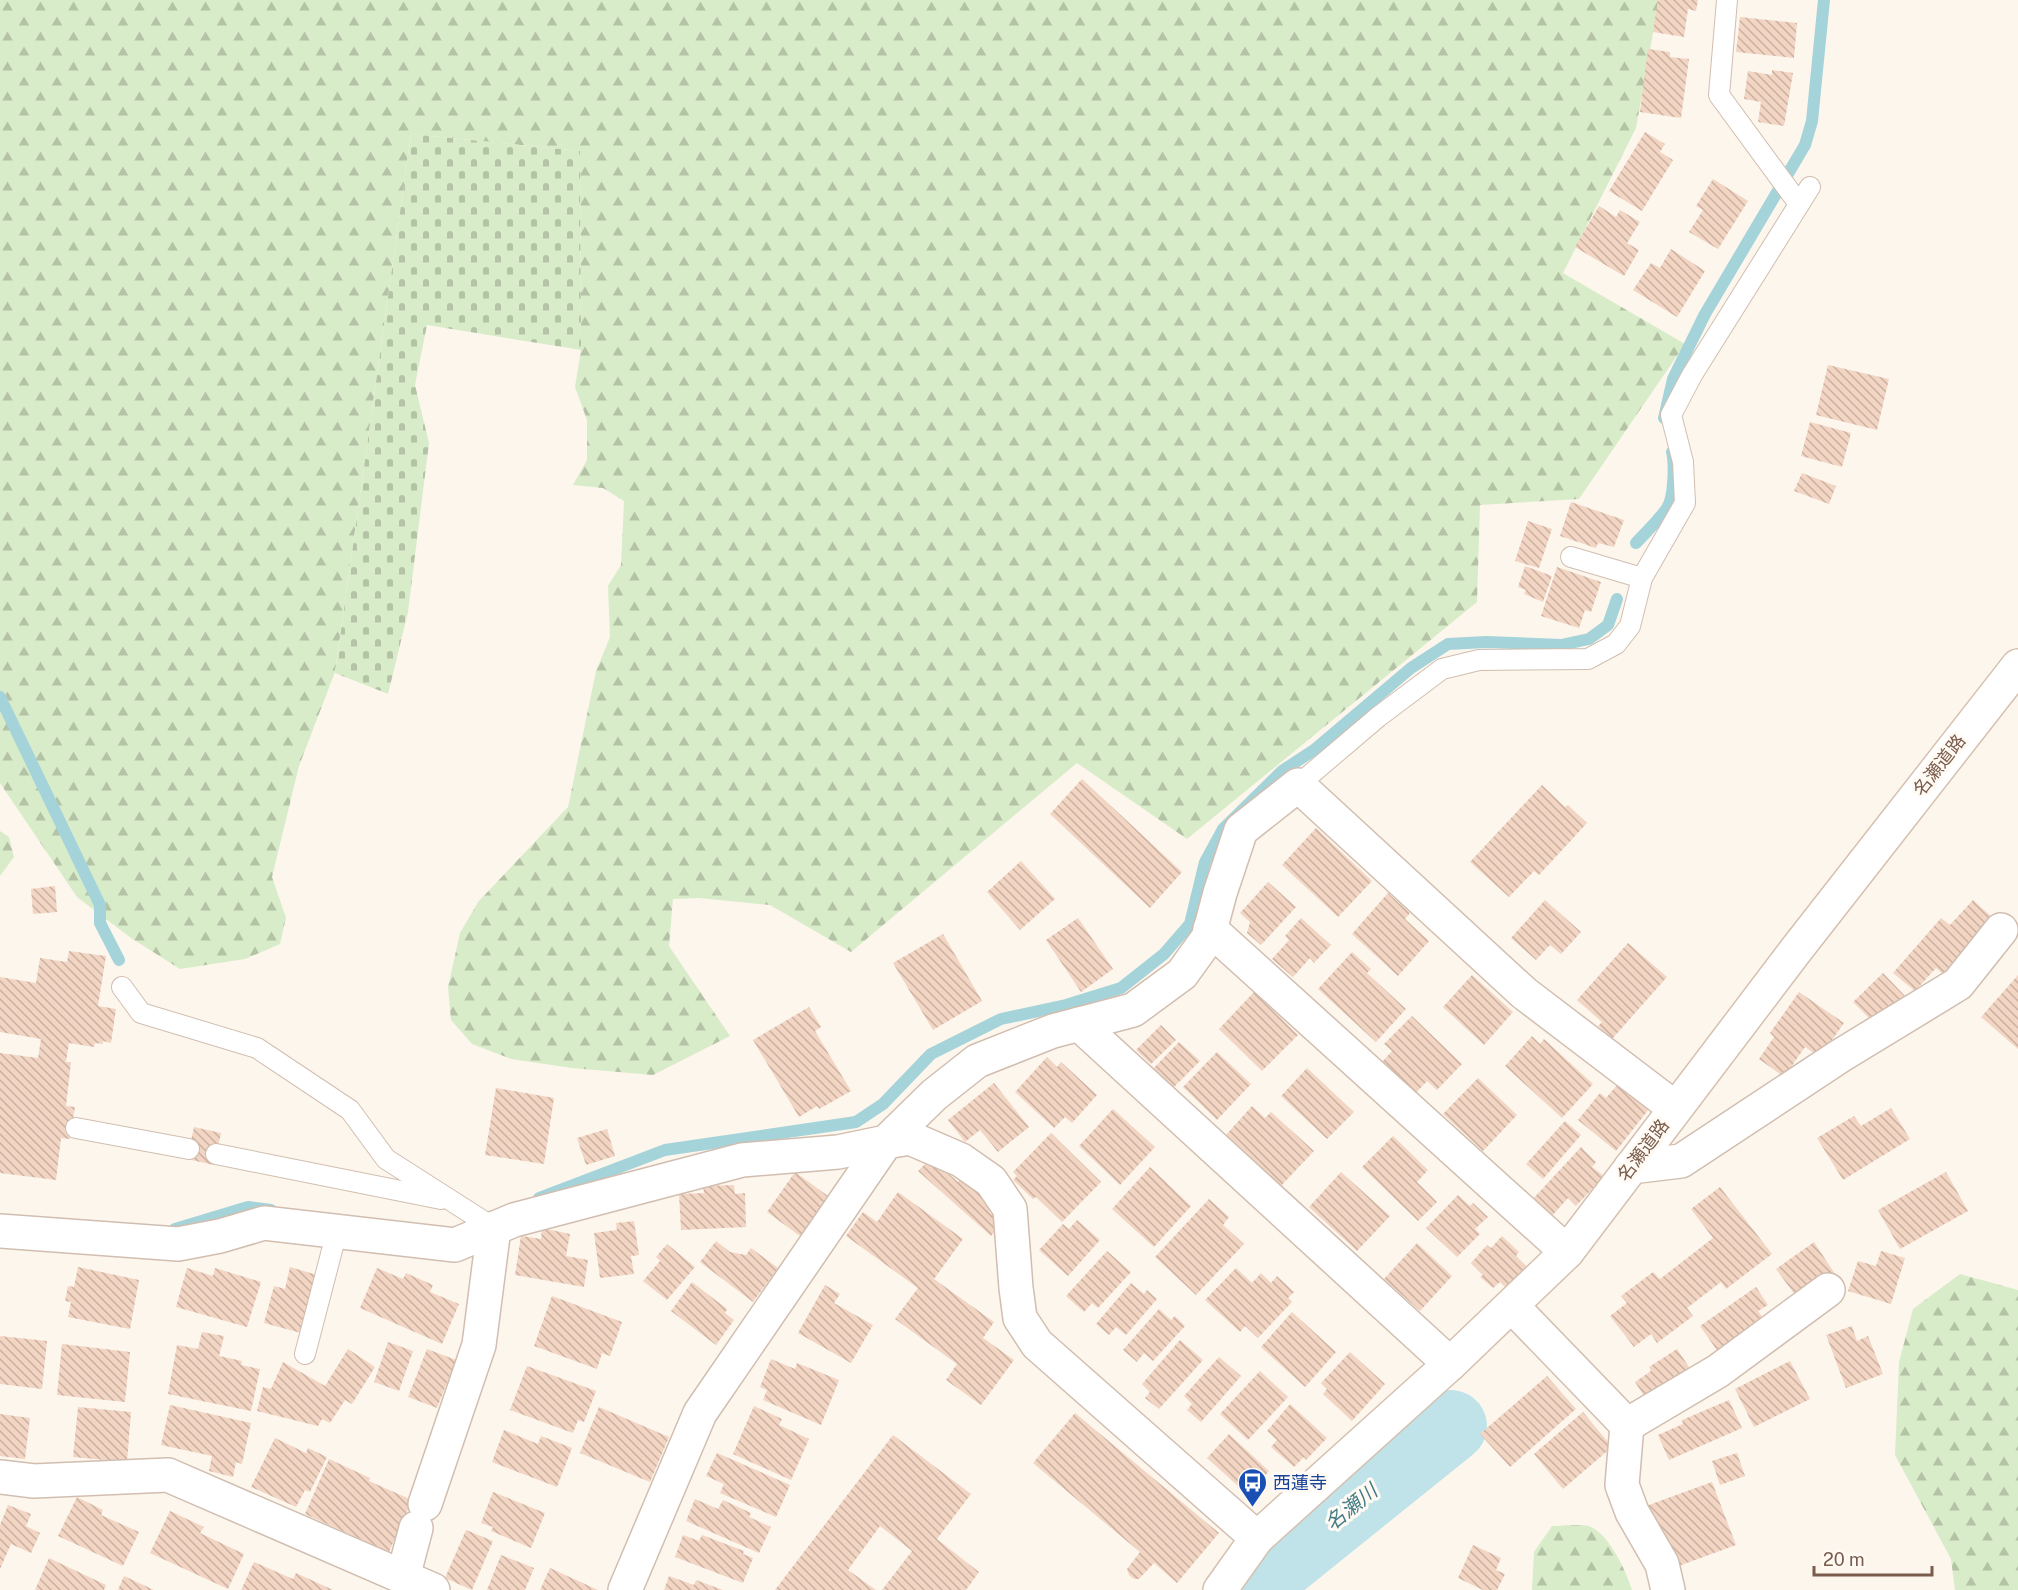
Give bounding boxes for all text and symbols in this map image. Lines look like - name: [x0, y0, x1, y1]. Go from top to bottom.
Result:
- street label: 名瀬道路: [1909, 730, 1969, 800]
- street label: 名瀬道路: [1613, 1115, 1673, 1185]
- bus stop icon: 西蓮寺: [1236, 1466, 1268, 1508]
- place label: 西蓮寺: [1273, 1472, 1327, 1493]
- water label: 名瀬川: [1320, 1478, 1383, 1535]
- scale bar: [1814, 1539, 1932, 1577]
- text: 20 m: [1823, 1549, 1865, 1570]

